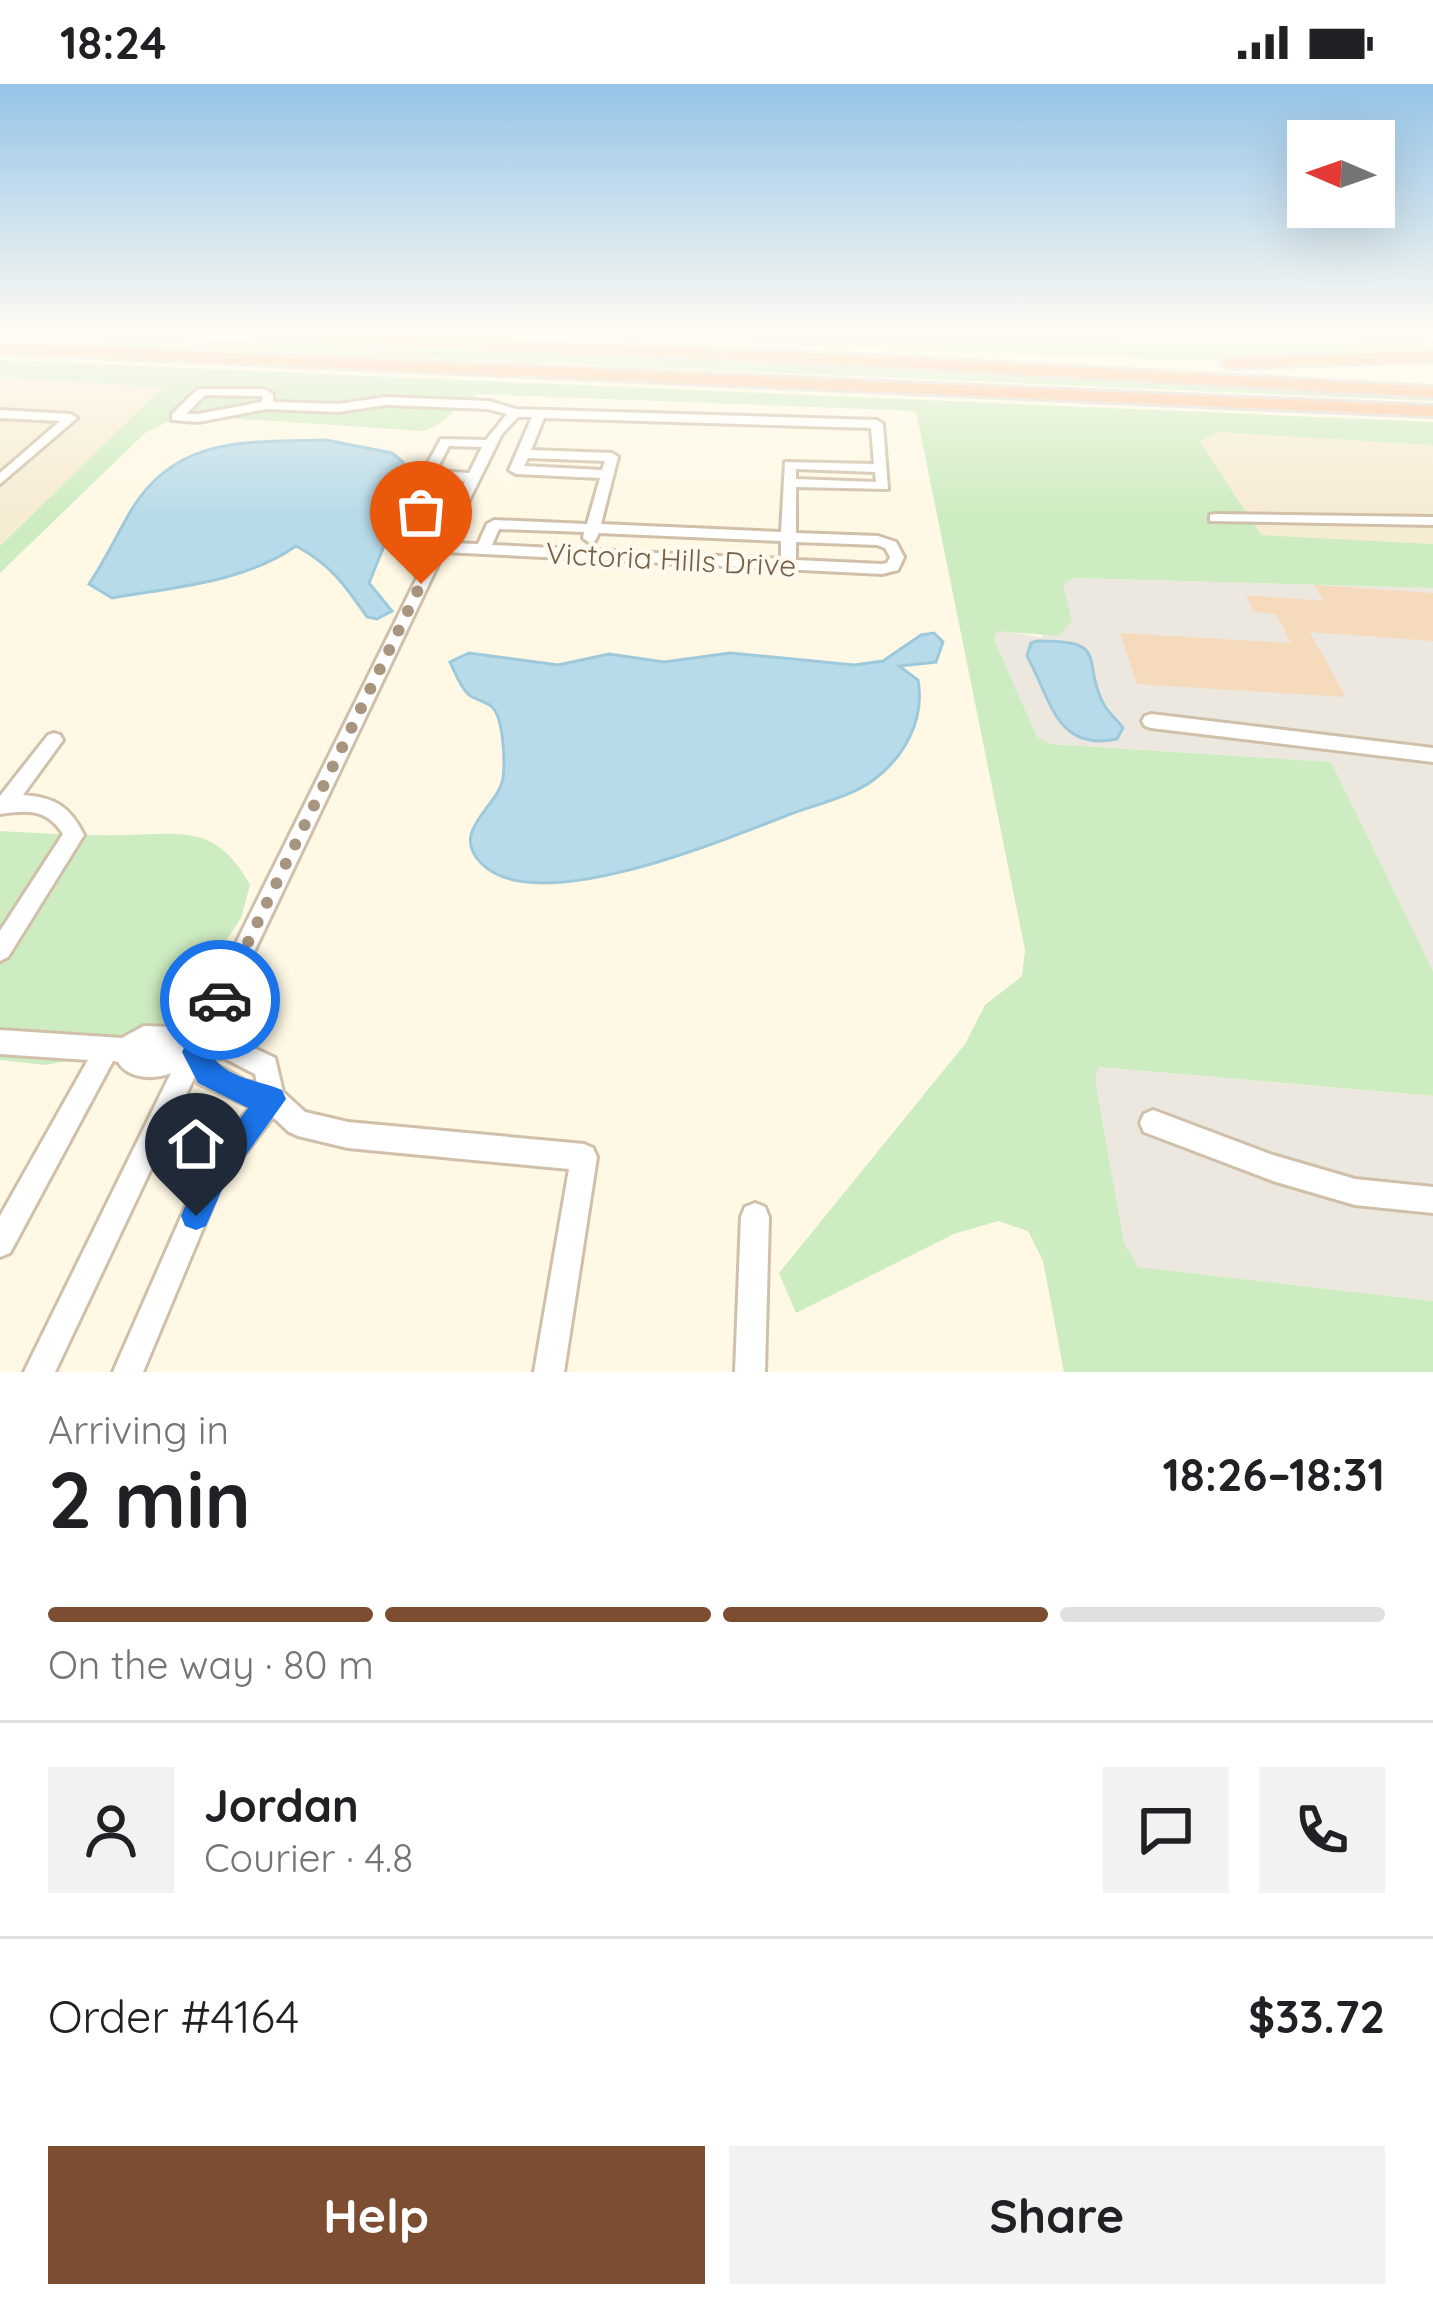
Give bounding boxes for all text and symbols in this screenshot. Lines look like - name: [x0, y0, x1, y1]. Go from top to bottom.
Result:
- text: 18:24: [60, 14, 167, 70]
- north arrow: [1287, 120, 1395, 228]
- map controls: [1287, 120, 1395, 228]
- pin: [370, 461, 472, 584]
- icon: bag: [388, 479, 454, 545]
- street label: Victoria Hills Drive: [545, 533, 797, 585]
- courier: [160, 940, 280, 1060]
- icon: car: [187, 967, 253, 1033]
- pin: [145, 1093, 247, 1216]
- icon: home: [163, 1111, 229, 1177]
- text: Arriving in: [48, 1405, 229, 1454]
- text: 18:26–18:31: [1163, 1446, 1385, 1502]
- text: 2 min: [48, 1450, 251, 1548]
- text: On the way · 80 m: [48, 1640, 374, 1689]
- button: person: [48, 1767, 174, 1893]
- button: chat: [1103, 1767, 1229, 1893]
- button: phone: [1259, 1767, 1385, 1893]
- text: Jordan: [204, 1777, 359, 1833]
- text: Courier · 4.8: [204, 1833, 413, 1882]
- text: Order #4164: [48, 1988, 299, 2044]
- text: $33.72: [1248, 1988, 1385, 2044]
- button: Help: [48, 2146, 705, 2284]
- button: Share: [729, 2146, 1385, 2284]

